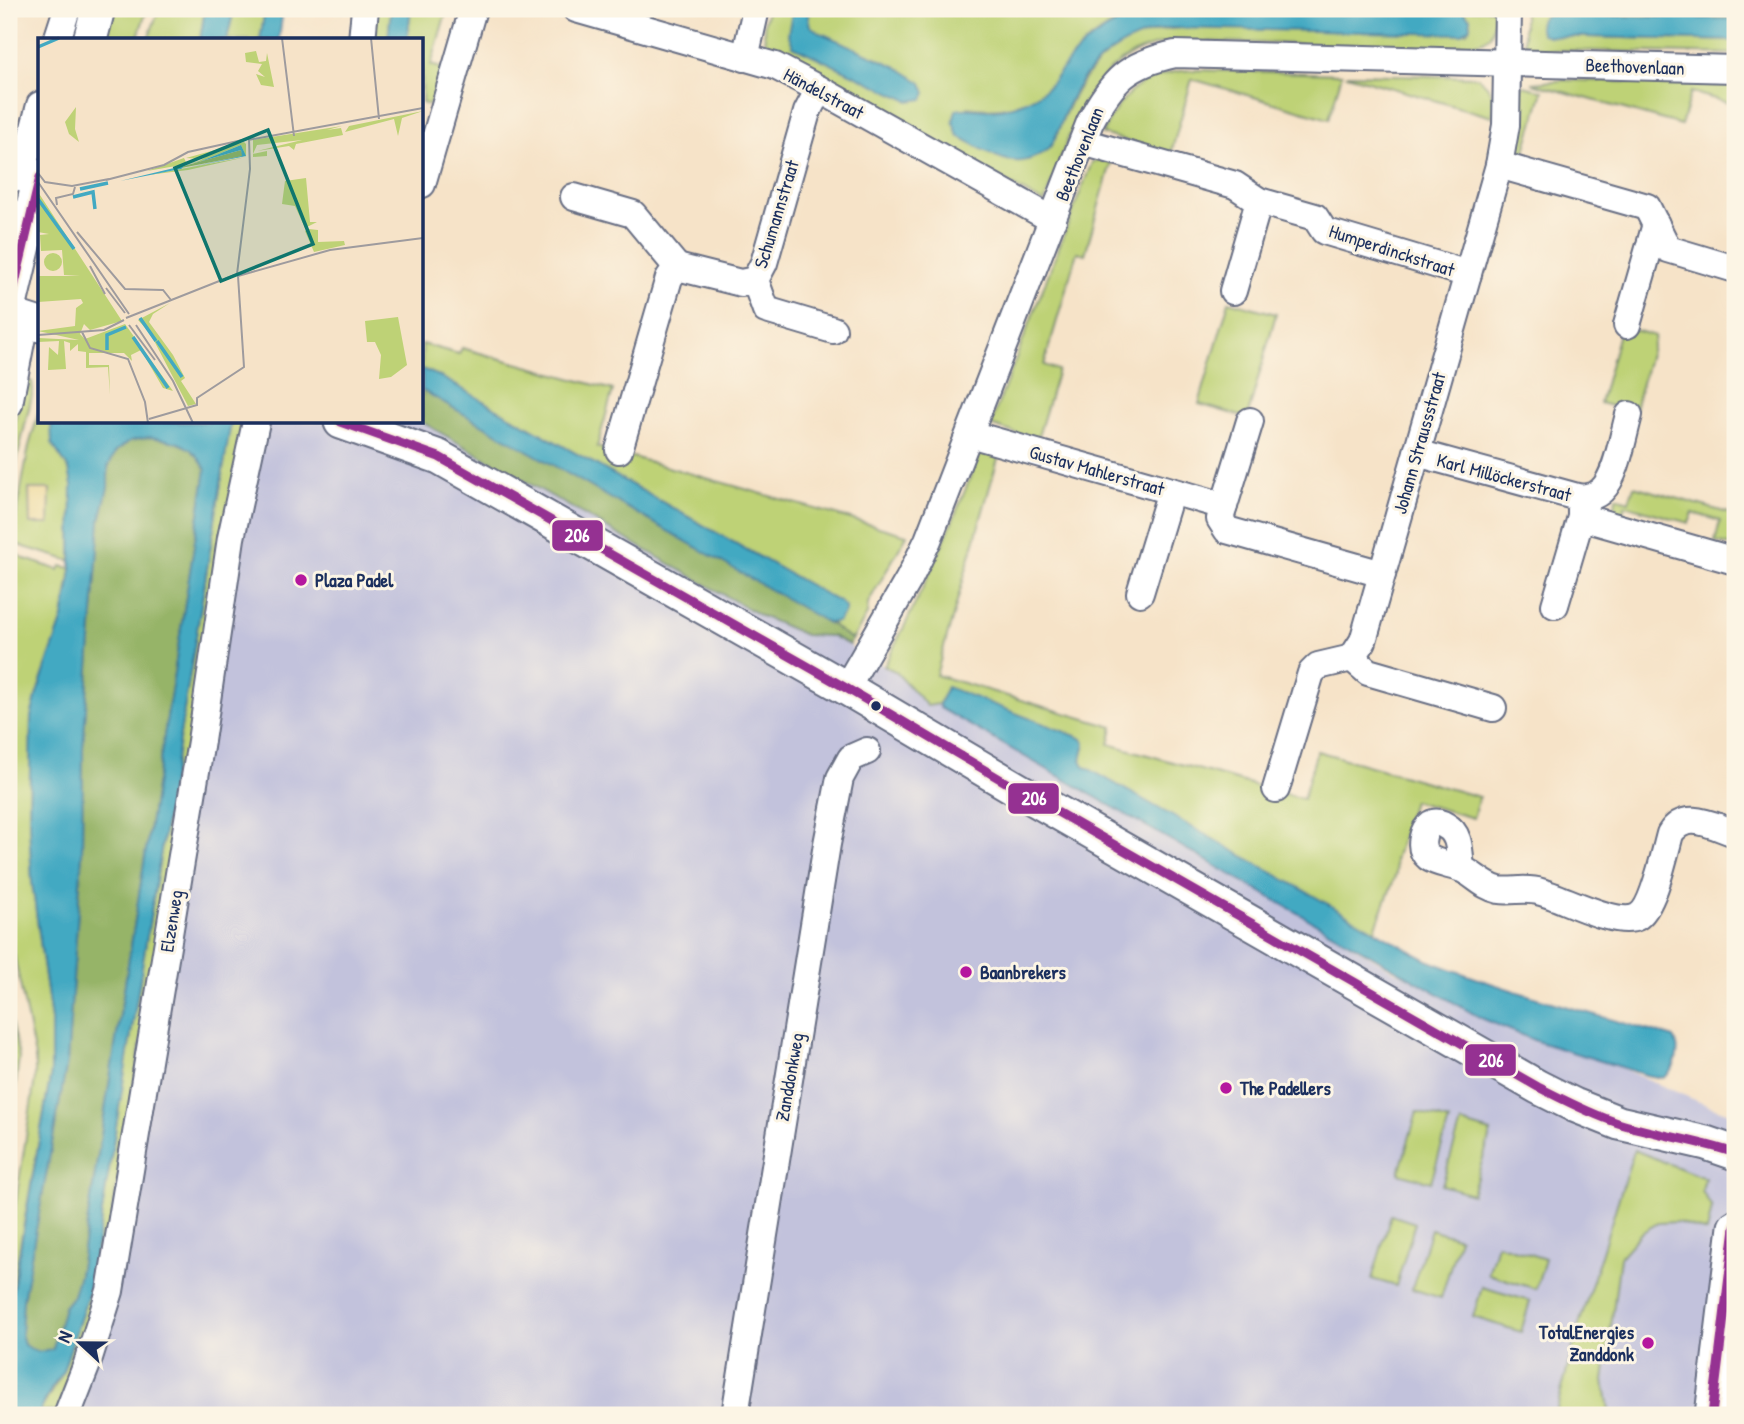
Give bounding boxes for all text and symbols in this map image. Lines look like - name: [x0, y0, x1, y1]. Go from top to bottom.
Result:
- inset map: [38, 38, 424, 424]
- street label: Beethovenlaan: [1585, 51, 1685, 81]
- street label: Händelstraat: [779, 61, 869, 125]
- street label: Beethovenlaan: [1048, 103, 1110, 205]
- street label: Schumannstraat: [747, 156, 805, 271]
- street label: Humperdinckstraat: [1326, 217, 1459, 283]
- street label: Johann Straussstraat: [1386, 369, 1452, 517]
- street label: Gustav Mahlerstraat: [1026, 438, 1168, 502]
- street label: Karl Millöckerstraat: [1434, 447, 1575, 508]
- line badge: 206: [551, 519, 604, 552]
- text: 206: [565, 522, 590, 548]
- place label: Plaza Padel: [315, 567, 394, 593]
- marker: Plaza Padel: [293, 572, 309, 588]
- unlabelled marker: [869, 699, 883, 713]
- line badge: 206: [1007, 782, 1060, 815]
- text: 206: [1022, 785, 1047, 811]
- street label: Elzenweg: [153, 888, 189, 954]
- place label: Baanbrekers: [980, 959, 1067, 985]
- marker: Baanbrekers: [958, 964, 974, 980]
- street label: Zanddonkweg: [768, 1031, 810, 1123]
- line badge: 206: [1464, 1043, 1517, 1077]
- text: 206: [1479, 1047, 1504, 1073]
- place label: The Padellers: [1239, 1075, 1331, 1101]
- marker: The Padellers: [1218, 1080, 1234, 1096]
- north arrow: [46, 1308, 116, 1378]
- place label: TotalEnergies Zanddonk: [1538, 1319, 1635, 1367]
- text: N: [50, 1327, 78, 1346]
- marker: TotalEnergies Zanddonk: [1640, 1335, 1656, 1351]

